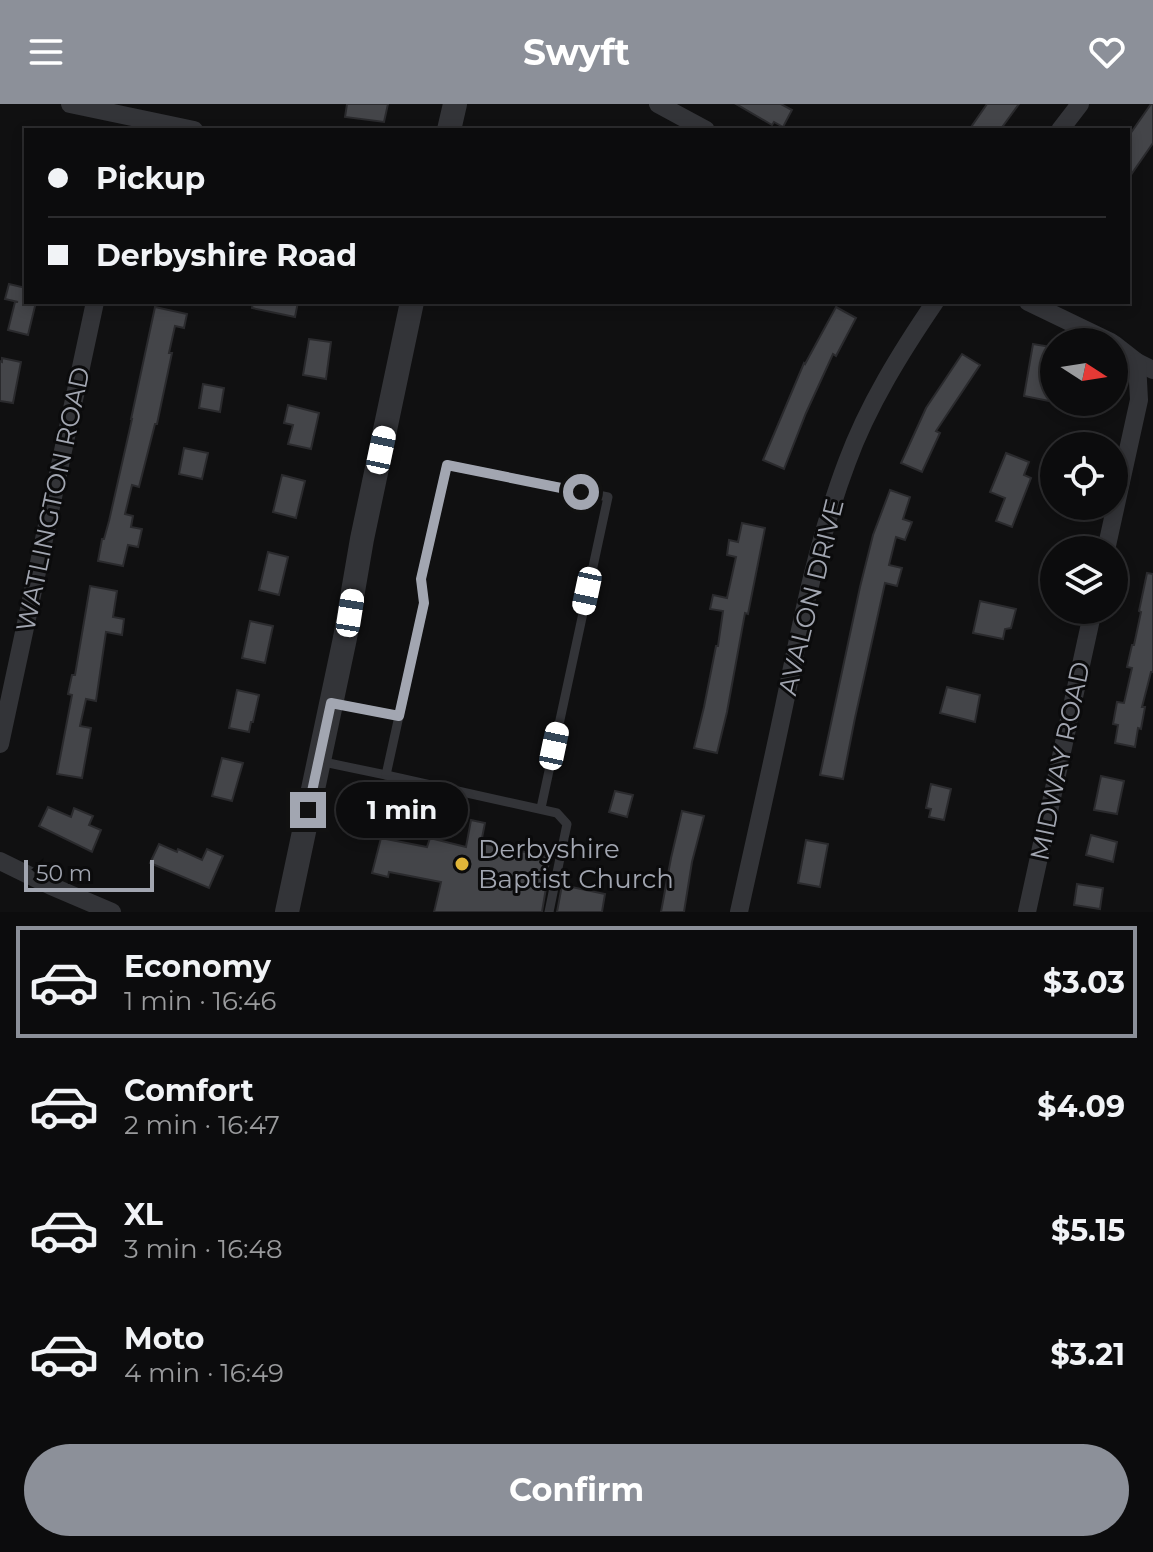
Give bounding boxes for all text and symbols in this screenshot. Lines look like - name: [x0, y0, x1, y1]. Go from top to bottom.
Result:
- icon: menu: [24, 30, 68, 74]
- text: Swyft: [523, 30, 630, 74]
- icon: heart: [1085, 30, 1129, 74]
- text: Pickup: [96, 160, 205, 197]
- text: Derbyshire Road: [96, 237, 357, 274]
- north arrow: [1040, 328, 1128, 416]
- map controls: [1040, 328, 1128, 624]
- street label: WATLINGTON ROAD: [9, 364, 97, 634]
- car: [364, 424, 398, 476]
- button: locate: [1040, 432, 1128, 520]
- route start: [563, 474, 599, 510]
- street label: AVALON DRIVE: [771, 496, 851, 698]
- button: layers: [1040, 536, 1128, 624]
- car: [570, 565, 604, 617]
- car: [334, 587, 366, 639]
- street label: MIDWAY ROAD: [1023, 658, 1097, 864]
- car: [537, 720, 571, 772]
- callout: 1 min: [336, 782, 468, 838]
- route end: [290, 792, 326, 828]
- text: 1 min: [367, 794, 437, 826]
- place label: Derbyshire Baptist Church: [478, 833, 674, 895]
- marker: Derbyshire Baptist Church: [453, 855, 471, 873]
- scale bar: [24, 856, 154, 892]
- text: 50 m: [36, 860, 92, 887]
- icon: car: [28, 946, 100, 1018]
- text: Economy: [124, 948, 271, 985]
- text: $3.03: [1043, 964, 1125, 1001]
- text: 1 min · 16:46: [124, 985, 276, 1017]
- icon: car: [28, 1070, 100, 1142]
- text: Comfort: [124, 1072, 254, 1109]
- text: $4.09: [1037, 1088, 1125, 1125]
- text: 2 min · 16:47: [124, 1109, 280, 1141]
- icon: car: [28, 1194, 100, 1266]
- text: XL: [124, 1196, 163, 1233]
- text: $5.15: [1051, 1212, 1125, 1249]
- text: 3 min · 16:48: [124, 1233, 283, 1265]
- icon: car: [28, 1318, 100, 1390]
- text: Moto: [124, 1320, 205, 1357]
- text: $3.21: [1051, 1336, 1125, 1373]
- text: 4 min · 16:49: [124, 1357, 284, 1389]
- button: Confirm: [24, 1444, 1129, 1536]

